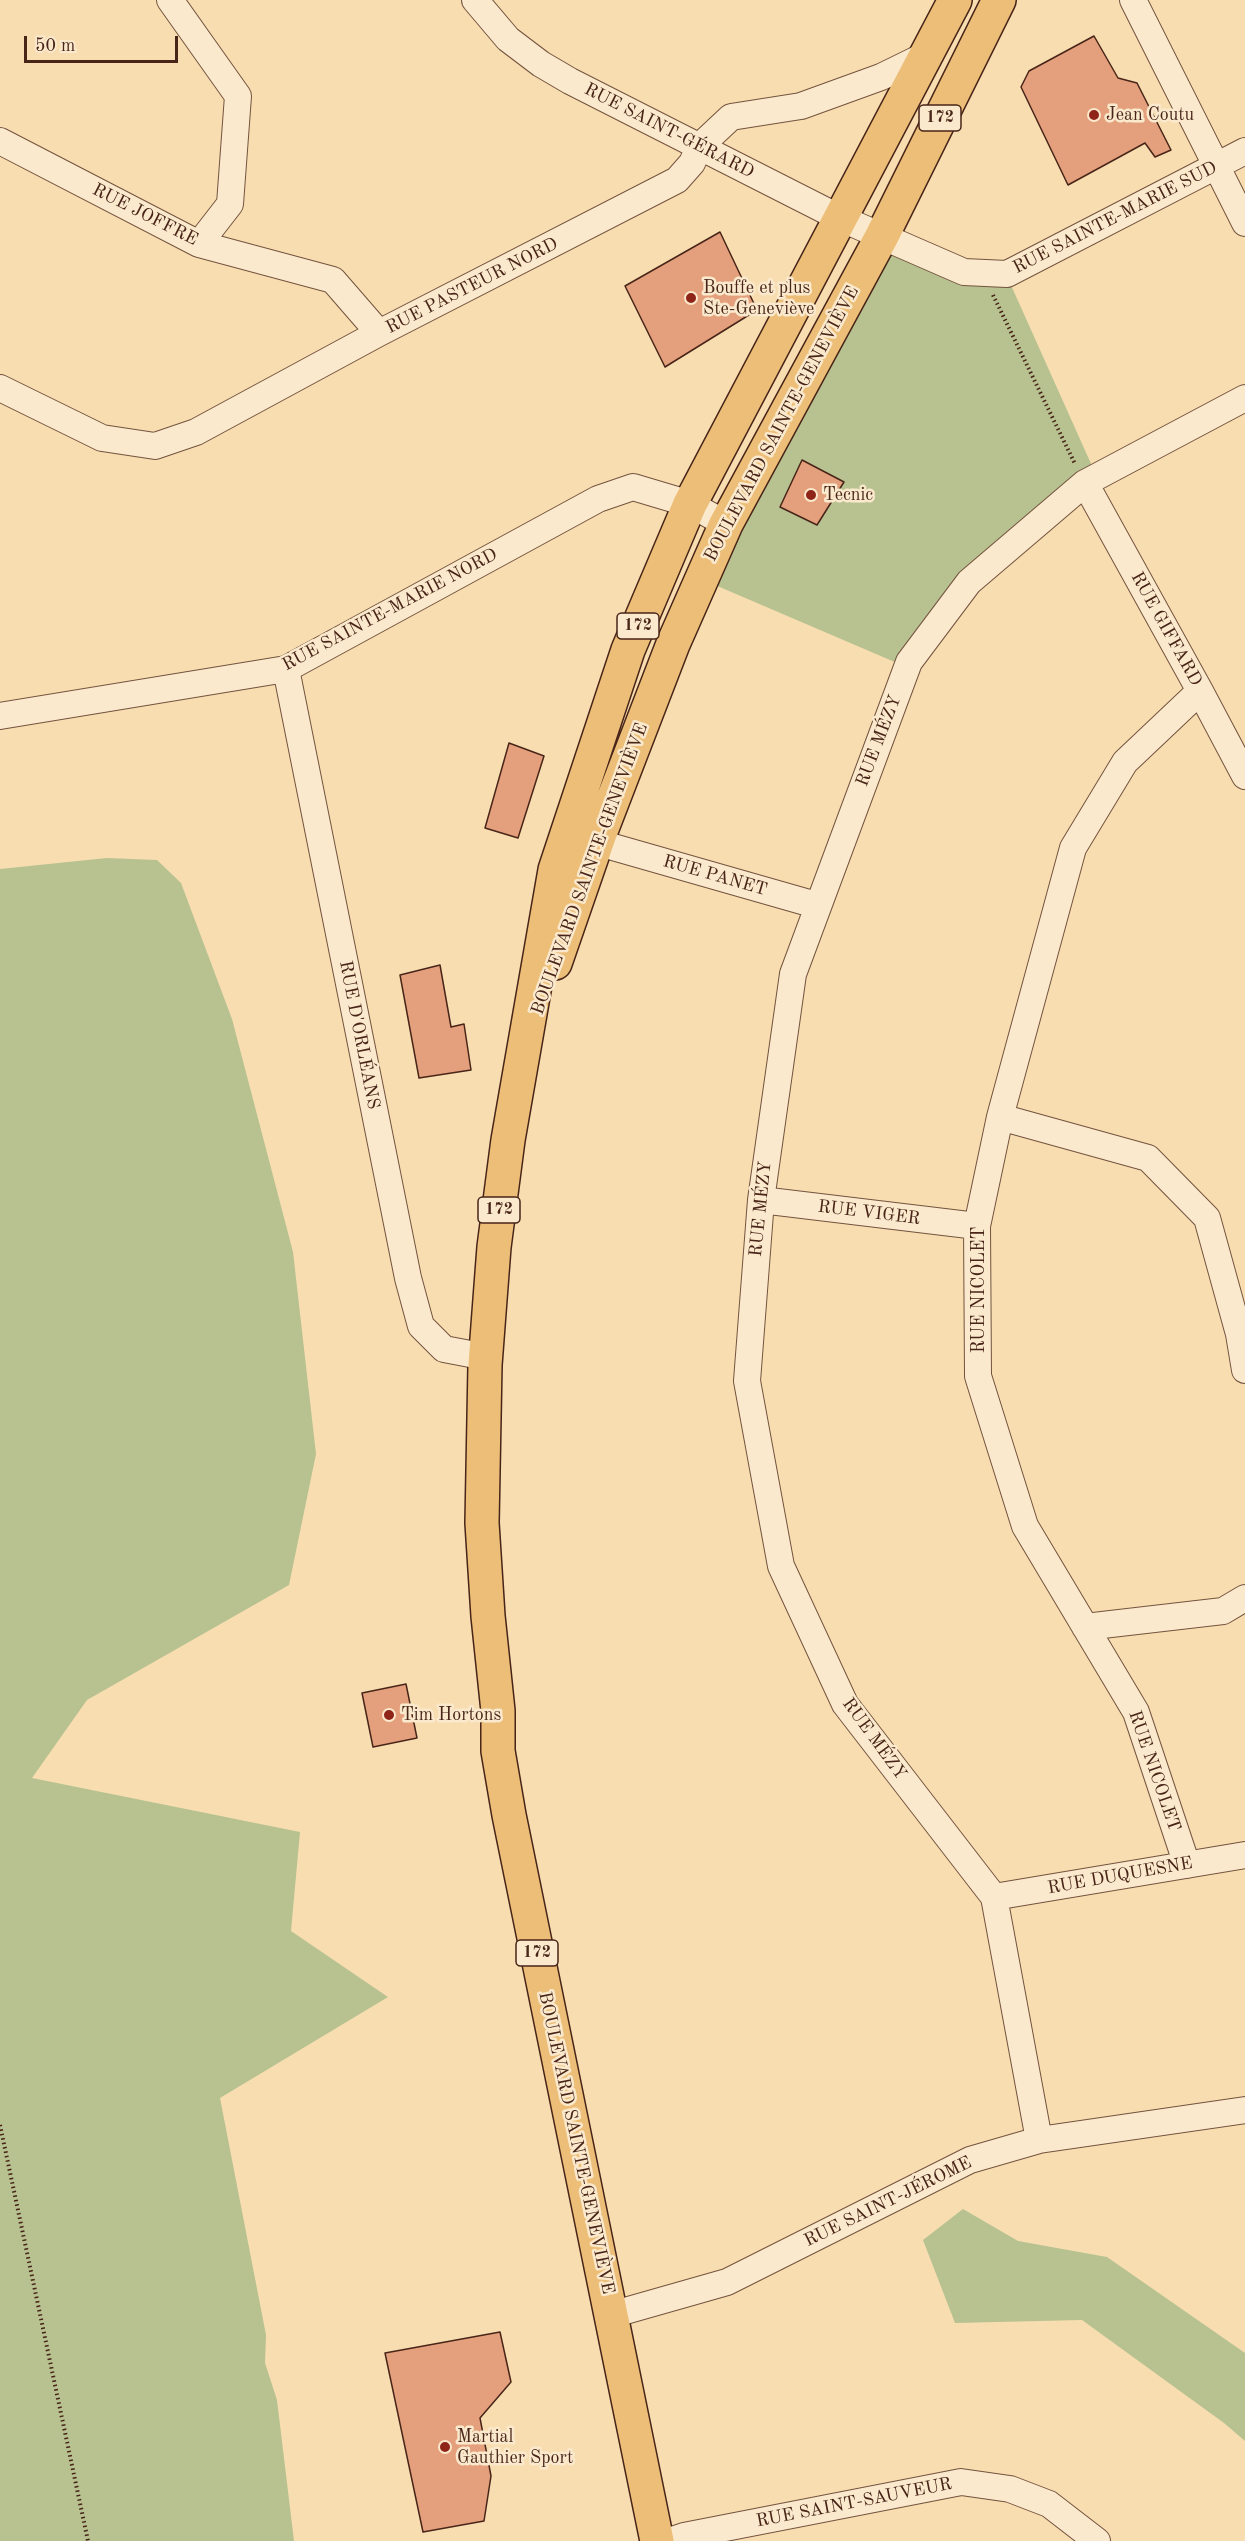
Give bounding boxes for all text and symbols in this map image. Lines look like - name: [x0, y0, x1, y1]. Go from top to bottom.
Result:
- scale bar: [27, 24, 182, 62]
- text: 50 m: [35, 37, 75, 55]
- street label: RUE SAINT-GÉRARD: [581, 79, 757, 183]
- place label: Jean Coutu: [1106, 104, 1194, 126]
- road number: 172: [919, 105, 961, 131]
- marker: Jean Coutu: [1087, 108, 1101, 122]
- street label: RUE SAINTE-MARIE SUD: [1009, 157, 1221, 279]
- street label: RUE JOFFRE: [89, 179, 201, 251]
- street label: RUE PASTEUR NORD: [382, 233, 562, 339]
- place label: Bouffe et plus Ste-Geneviève: [703, 277, 814, 320]
- street label: BOULEVARD SAINTE-GENEVIÈVE: [700, 283, 864, 565]
- marker: Bouffe et plus Ste-Geneviève: [684, 291, 698, 305]
- place label: Tecnic: [823, 484, 873, 506]
- marker: Tecnic: [804, 488, 818, 502]
- street label: RUE SAINTE-MARIE NORD: [279, 544, 501, 676]
- street label: RUE GIFFARD: [1126, 568, 1206, 690]
- road number: 172: [617, 613, 659, 639]
- street label: RUE MÉZY: [852, 692, 906, 790]
- street label: BOULEVARD SAINTE-GENEVIÈVE: [527, 720, 653, 1018]
- street label: RUE PANET: [660, 851, 770, 901]
- street label: RUE D'ORLÉANS: [334, 959, 384, 1111]
- street label: RUE MÉZY: [745, 1160, 777, 1258]
- street label: RUE VIGER: [817, 1196, 921, 1230]
- road number: 172: [478, 1197, 520, 1223]
- street label: RUE NICOLET: [968, 1227, 990, 1353]
- street label: RUE MÉZY: [837, 1694, 911, 1784]
- place label: Tim Hortons: [401, 1704, 501, 1726]
- marker: Tim Hortons: [382, 1708, 396, 1722]
- street label: RUE NICOLET: [1123, 1708, 1185, 1834]
- street label: RUE DUQUESNE: [1046, 1853, 1194, 1899]
- road number: 172: [516, 1940, 558, 1966]
- street label: BOULEVARD SAINTE-GENEVIÈVE: [533, 1990, 619, 2296]
- street label: RUE SAINT-JÉROME: [801, 2152, 975, 2252]
- place label: Martial Gauthier Sport: [457, 2426, 573, 2468]
- marker: Martial Gauthier Sport: [438, 2440, 452, 2454]
- street label: RUE SAINT-SAUVEUR: [754, 2473, 954, 2533]

